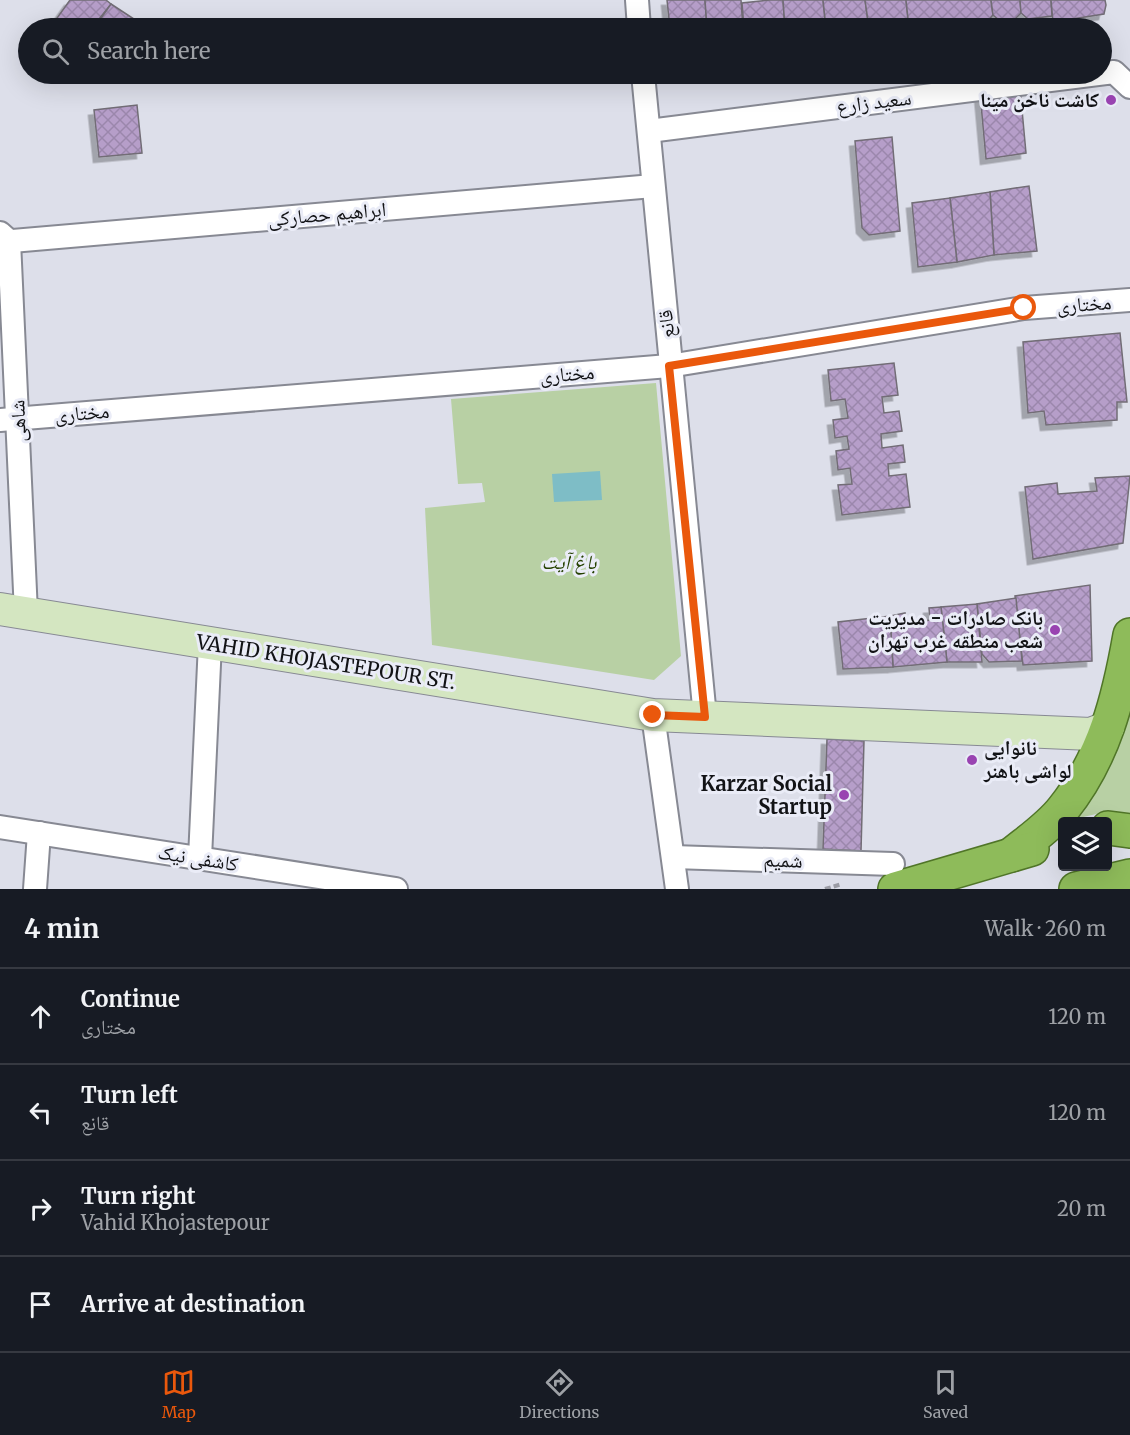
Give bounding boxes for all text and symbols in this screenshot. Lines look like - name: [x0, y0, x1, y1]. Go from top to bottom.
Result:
- search box: [18, 18, 1112, 84]
- icon: search: [39, 35, 72, 68]
- text: Search here: [87, 37, 210, 65]
- street label: سعید زارع: [835, 85, 913, 119]
- place label: کاشت ناخن مینا: [980, 87, 1099, 113]
- marker: کاشت ناخن مینا: [1104, 93, 1118, 107]
- street label: ابراهیم حصارکی: [267, 196, 387, 233]
- street label: مختاری: [1056, 289, 1112, 318]
- route start: [1010, 294, 1036, 320]
- street label: قانع: [652, 309, 680, 339]
- street label: مختاری: [539, 359, 595, 388]
- street label: مختاری: [54, 398, 110, 427]
- street label: شاهی: [4, 400, 31, 443]
- park label: باغ آیت: [542, 549, 597, 575]
- place label: بانک صادرات - مدیریت شعب منطقه غرب تهران: [868, 605, 1043, 653]
- marker: بانک صادرات - مدیریت شعب منطقه غرب تهران: [1048, 623, 1062, 637]
- street label: VAHID KHOJASTEPOUR ST.: [194, 629, 457, 694]
- route end: [639, 701, 665, 727]
- place label: نانوایی لواشی باهنر: [983, 735, 1072, 784]
- marker: نانوایی لواشی باهنر: [965, 753, 979, 767]
- place label: Karzar Social Startup: [701, 771, 832, 819]
- marker: Karzar Social Startup: [837, 788, 851, 802]
- map controls: [1058, 817, 1112, 871]
- button: layers: [1058, 817, 1112, 871]
- street label: کاشفی نیک: [156, 839, 240, 876]
- street label: شمیم: [763, 846, 803, 875]
- text: 4 min: [24, 912, 99, 945]
- text: Walk · 260 m: [984, 916, 1106, 941]
- text: Continue: [81, 985, 180, 1013]
- icon: ahead: [24, 1000, 57, 1033]
- text: 120 m: [1048, 1004, 1106, 1029]
- text: مختاری: [81, 1014, 136, 1039]
- text: Turn left: [81, 1081, 178, 1109]
- icon: left: [24, 1096, 57, 1129]
- text: 120 m: [1048, 1100, 1106, 1125]
- text: قانع: [81, 1110, 110, 1135]
- text: Turn right: [81, 1182, 195, 1210]
- icon: right: [24, 1192, 57, 1225]
- text: 20 m: [1057, 1196, 1106, 1221]
- text: Vahid Khojastepour: [81, 1210, 270, 1235]
- icon: arrive: [24, 1288, 57, 1321]
- text: Arrive at destination: [81, 1290, 305, 1318]
- tab: Map: [162, 1366, 196, 1422]
- tab: Directions: [519, 1366, 599, 1422]
- tab: Saved: [923, 1366, 968, 1422]

